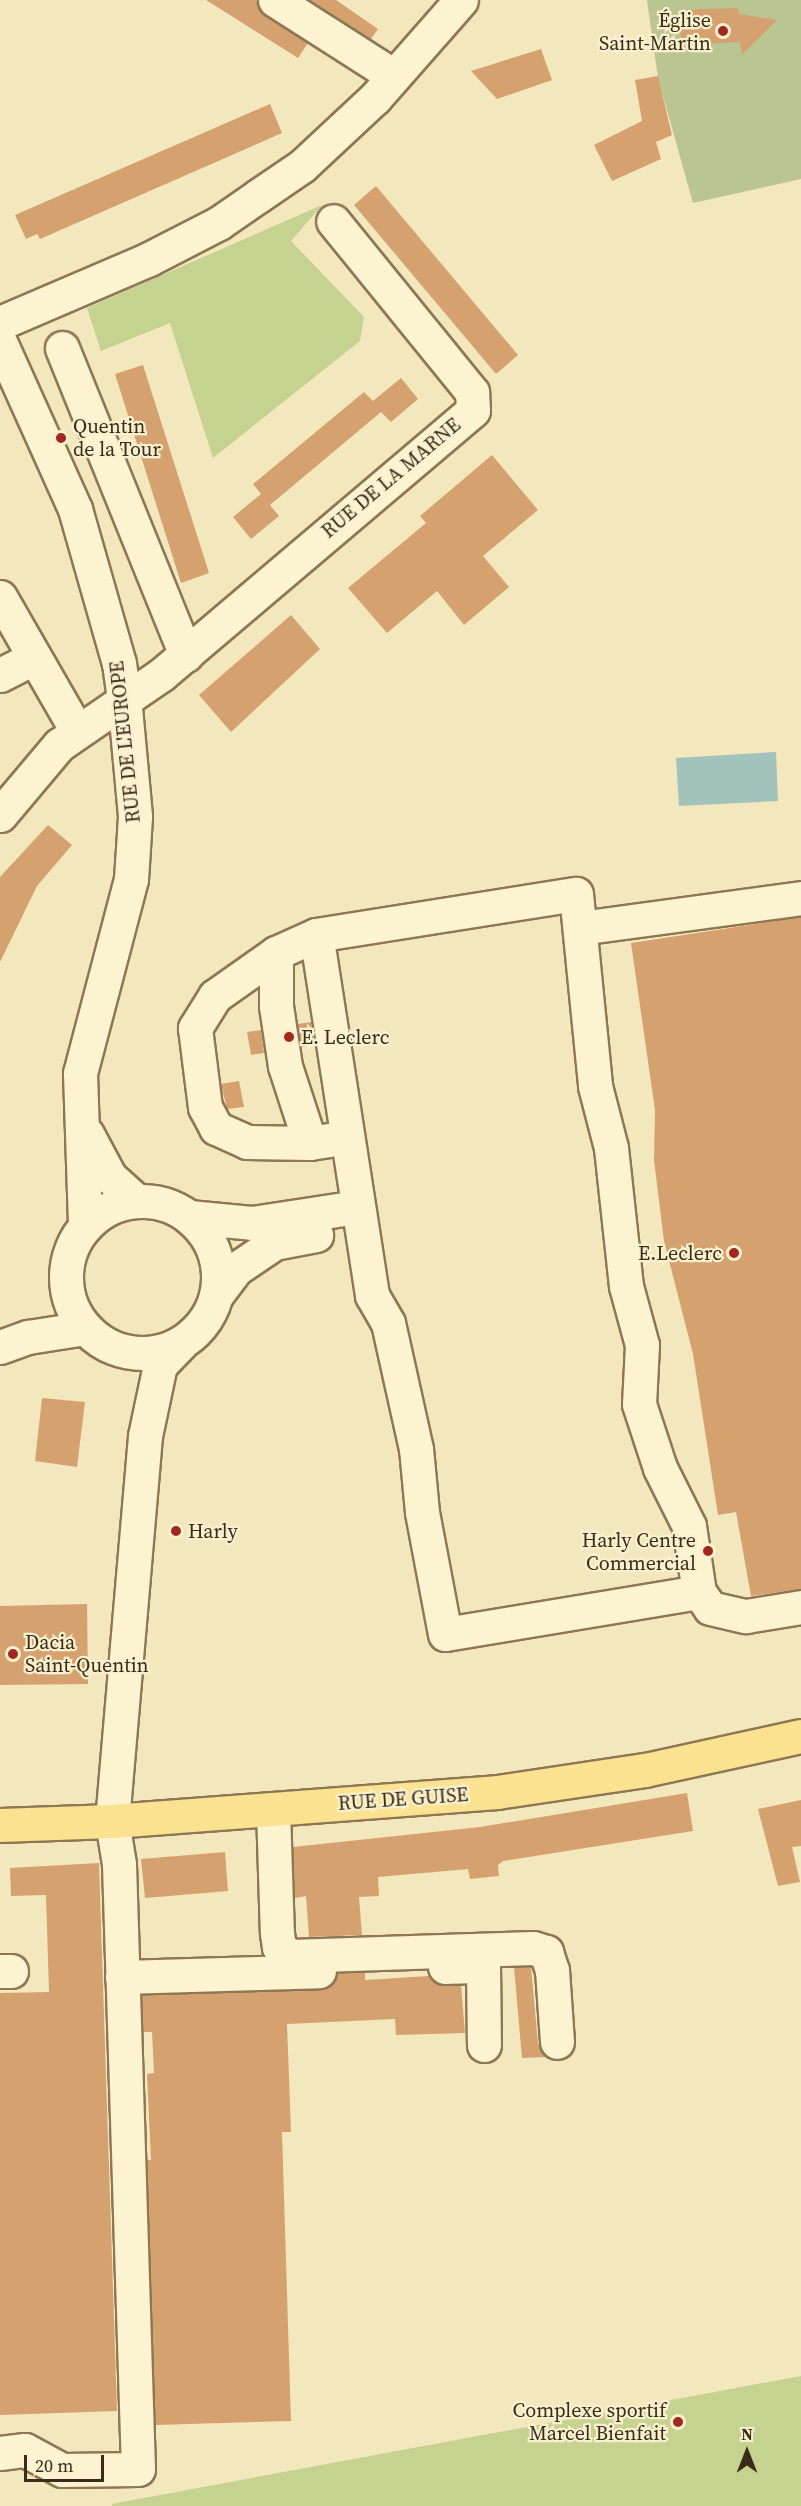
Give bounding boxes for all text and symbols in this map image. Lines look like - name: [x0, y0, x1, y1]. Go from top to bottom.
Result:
- place label: Église Saint-Martin: [599, 8, 711, 55]
- marker: Église Saint-Martin: [716, 24, 730, 38]
- street label: RUE DE LA MARNE: [317, 413, 465, 543]
- place label: Quentin de la Tour: [73, 414, 161, 461]
- marker: Quentin de la Tour: [54, 431, 68, 445]
- street label: RUE DE L'EUROPE: [105, 660, 145, 824]
- place label: E. Leclerc: [301, 1025, 390, 1049]
- marker: E. Leclerc: [282, 1030, 296, 1044]
- place label: E.Leclerc: [638, 1241, 722, 1265]
- marker: E.Leclerc: [727, 1246, 741, 1260]
- place label: Harly: [188, 1519, 238, 1543]
- marker: Harly: [169, 1524, 183, 1538]
- place label: Harly Centre Commercial: [582, 1528, 696, 1575]
- marker: Harly Centre Commercial: [701, 1544, 715, 1558]
- place label: Dacia Saint-Quentin: [25, 1630, 149, 1677]
- marker: Dacia Saint-Quentin: [6, 1647, 20, 1661]
- street label: RUE DE GUISE: [337, 1782, 469, 1816]
- place label: Complexe sportif Marcel Bienfait: [513, 2398, 666, 2445]
- marker: Complexe sportif Marcel Bienfait: [671, 2415, 685, 2429]
- north arrow: [717, 2422, 777, 2482]
- text: N: [741, 2423, 753, 2445]
- scale bar: [27, 2443, 106, 2481]
- text: 20 m: [35, 2453, 73, 2478]

